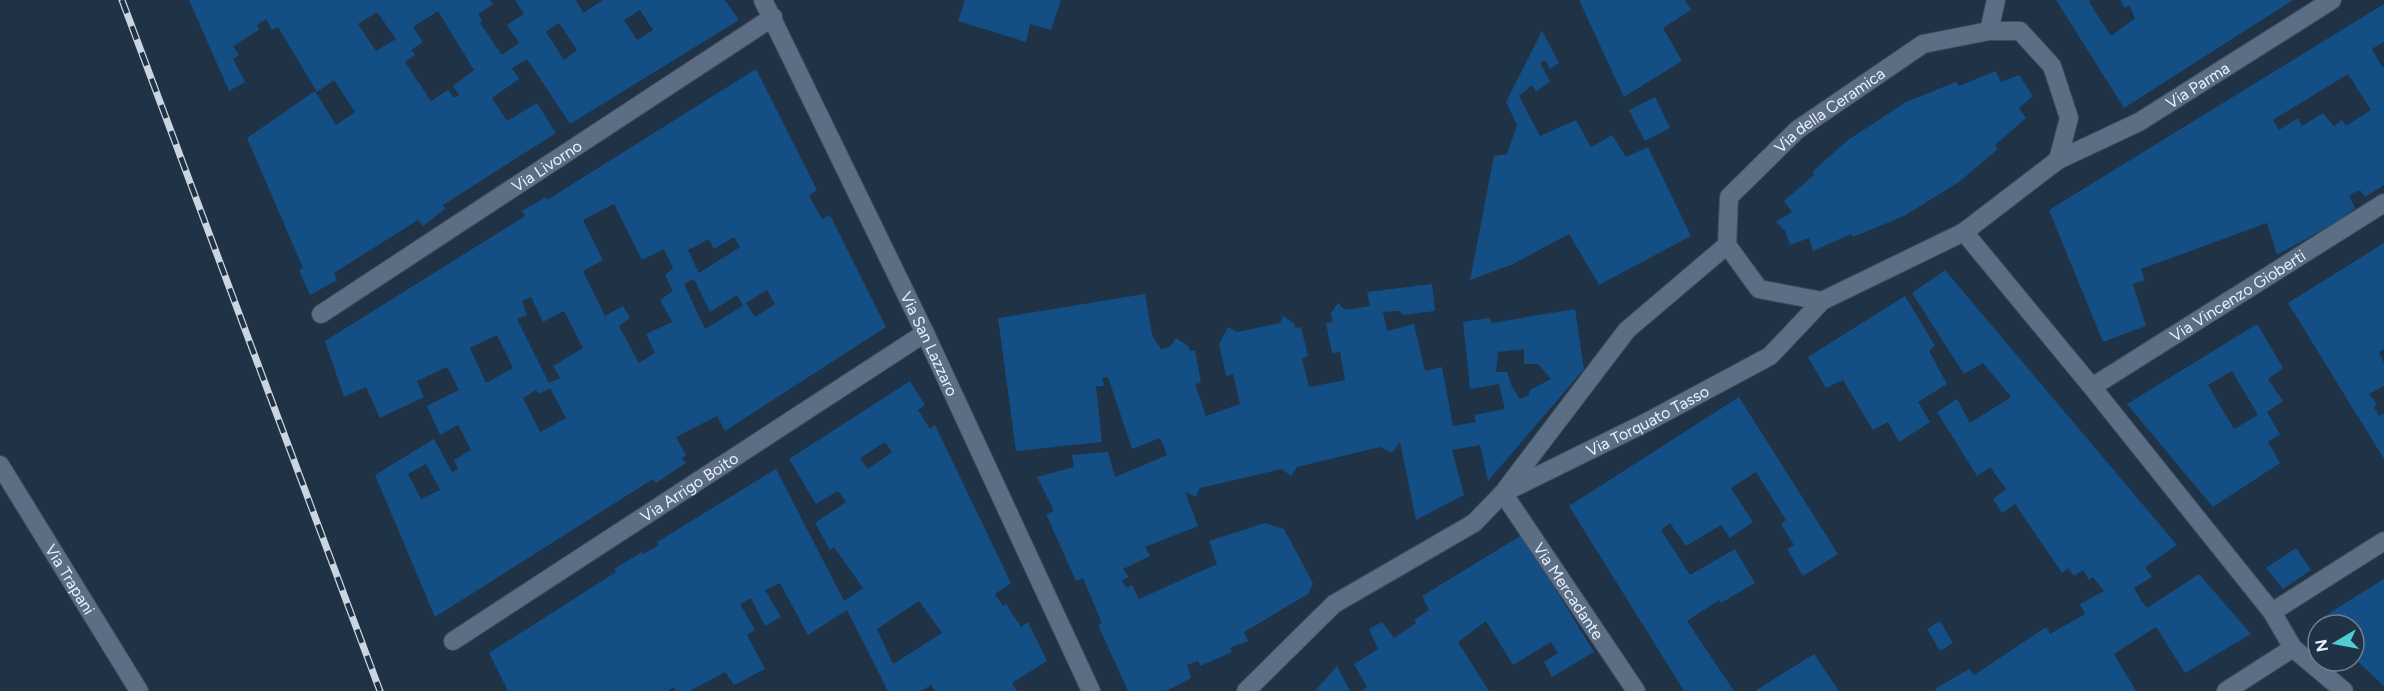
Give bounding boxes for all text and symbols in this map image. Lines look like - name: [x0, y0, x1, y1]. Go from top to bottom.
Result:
- street label: Via Parma: [2162, 58, 2233, 112]
- street label: Via della Ceramica: [1770, 63, 1888, 157]
- street label: Via Livorno: [508, 136, 585, 196]
- street label: Via Vincenzo Gioberti: [2166, 246, 2309, 345]
- street label: Via San Lazzaro: [897, 289, 962, 399]
- street label: Via Torquato Tasso: [1583, 381, 1712, 460]
- street label: Via Arrigo Boito: [637, 448, 742, 526]
- street label: Via Mercadante: [1529, 539, 1608, 643]
- street label: Via Trapani: [41, 541, 99, 618]
- north arrow: [2306, 613, 2366, 673]
- text: N: [2311, 638, 2332, 653]

